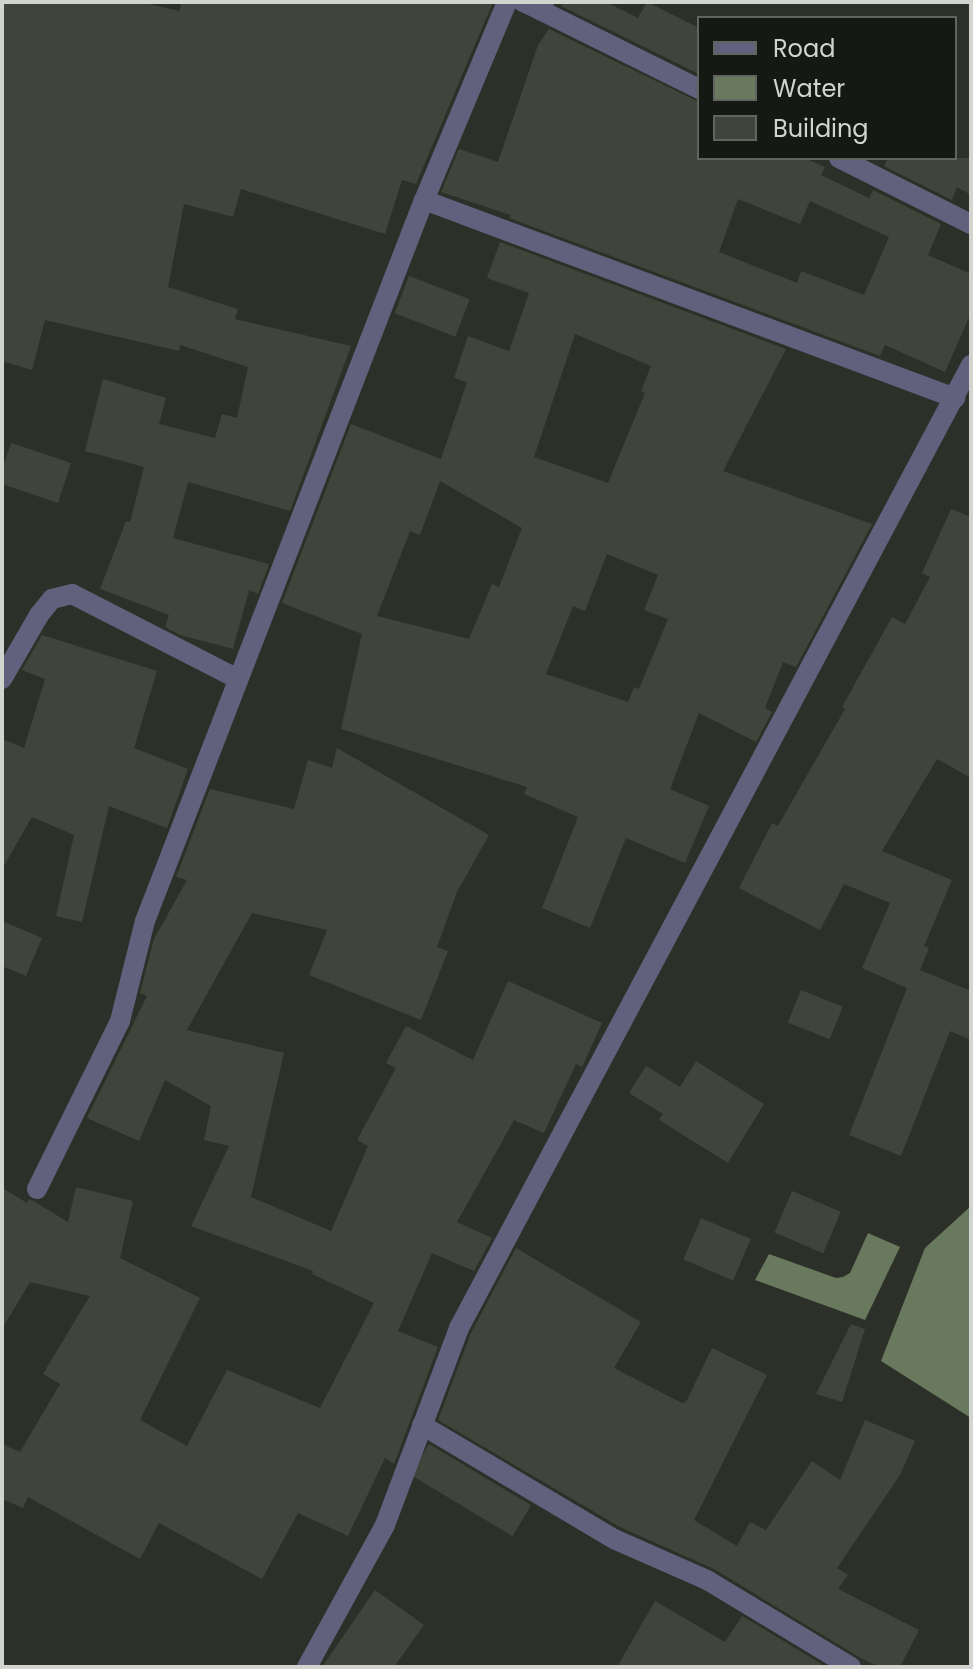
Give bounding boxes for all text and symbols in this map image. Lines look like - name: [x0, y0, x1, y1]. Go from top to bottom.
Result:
- legend: [697, 16, 957, 160]
- text: Road: [773, 32, 835, 65]
- text: Water: [773, 72, 845, 105]
- text: Building: [773, 112, 869, 145]

